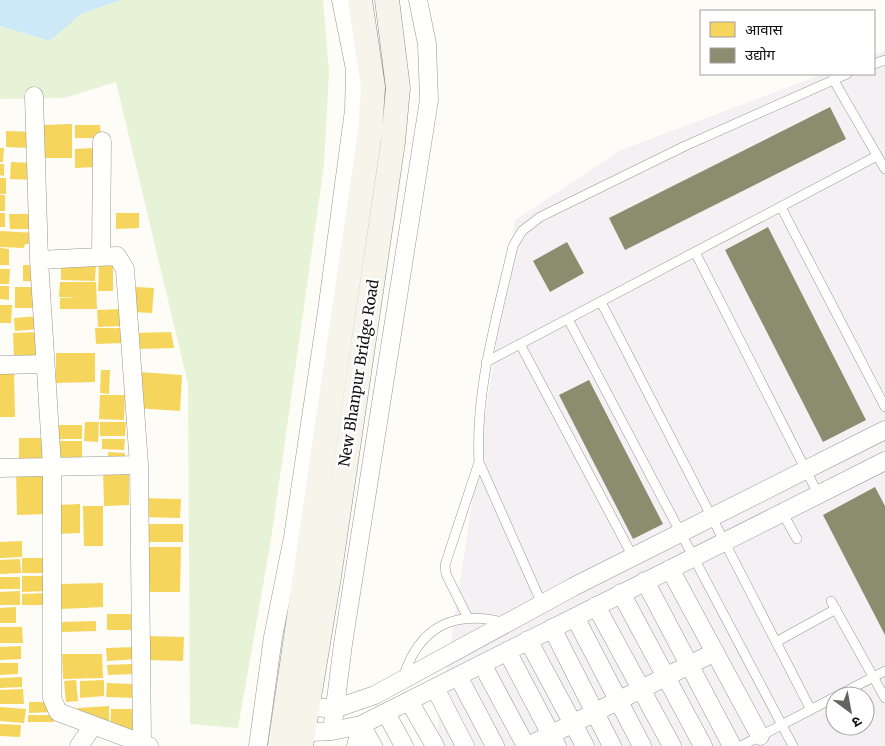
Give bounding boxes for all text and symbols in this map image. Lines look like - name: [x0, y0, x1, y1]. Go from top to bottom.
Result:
- legend: [700, 10, 875, 75]
- text: आवास: [745, 20, 784, 39]
- text: उद्योग: [745, 45, 776, 64]
- street label: New Bhanpur Bridge Road: [334, 278, 383, 468]
- north arrow: [825, 686, 875, 736]
- text: उ: [848, 712, 865, 732]

